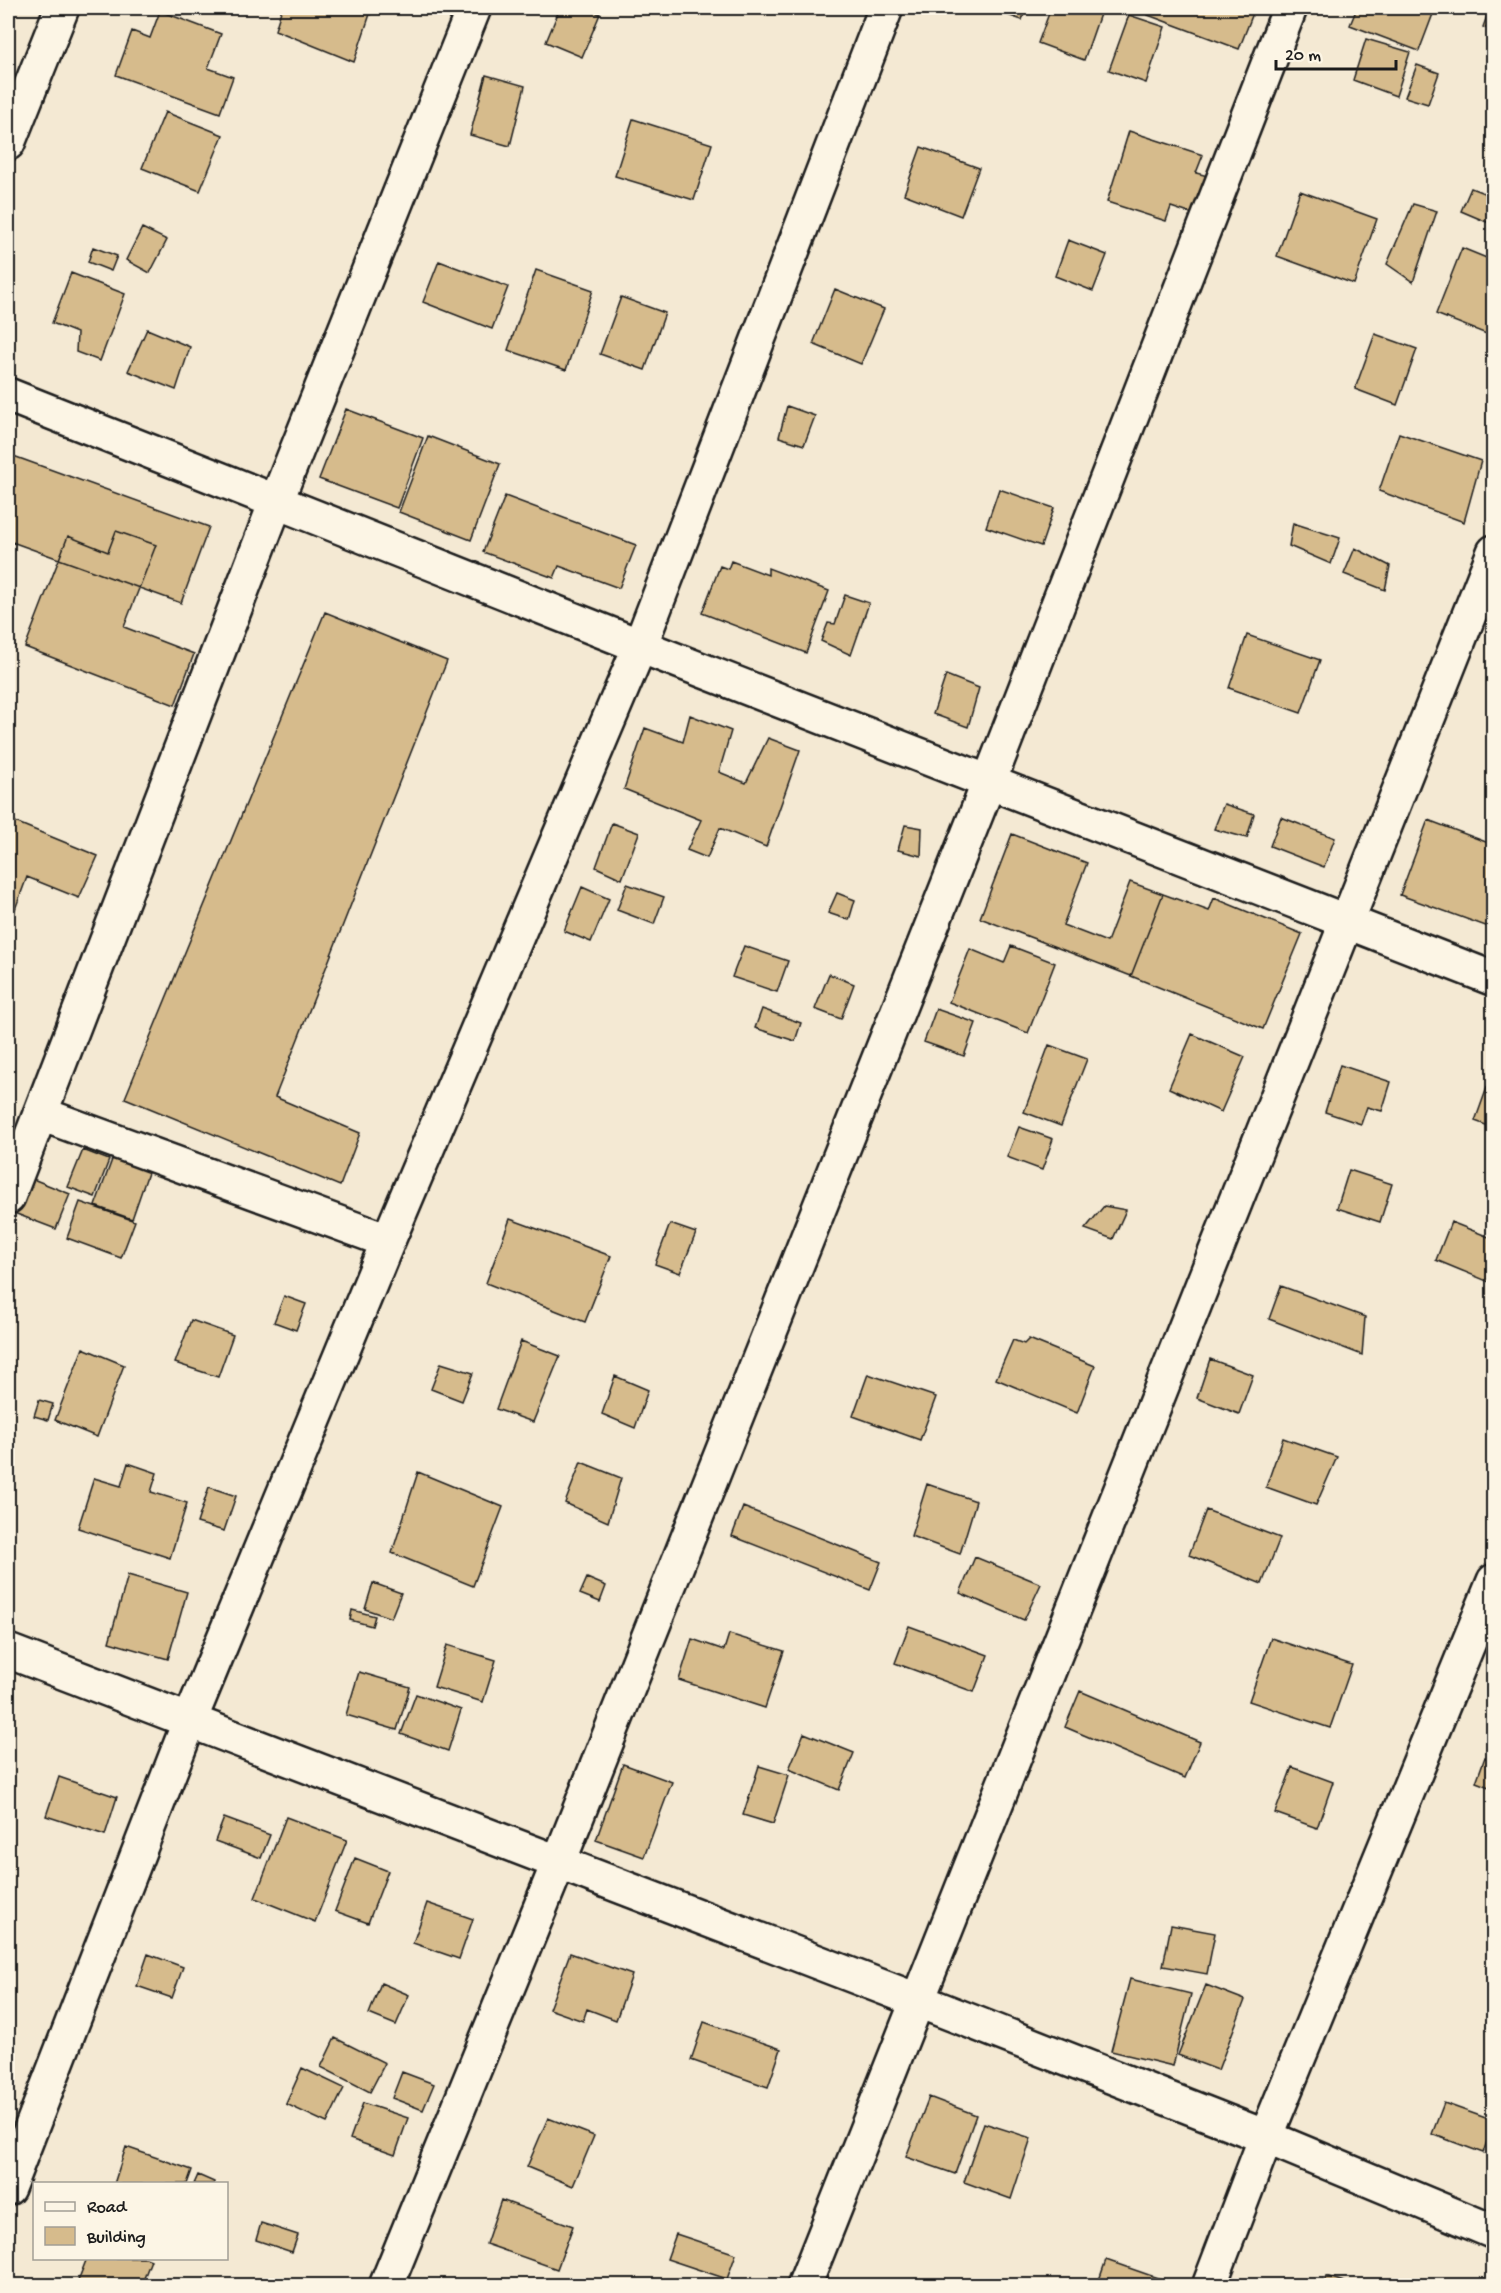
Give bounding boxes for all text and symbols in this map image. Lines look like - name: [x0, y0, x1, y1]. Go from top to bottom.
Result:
- scale bar: [1276, 33, 1396, 71]
- text: 20 m: [1285, 46, 1321, 67]
- legend: [33, 2182, 228, 2260]
- text: Road: [87, 2198, 128, 2219]
- text: Building: [86, 2228, 146, 2249]

